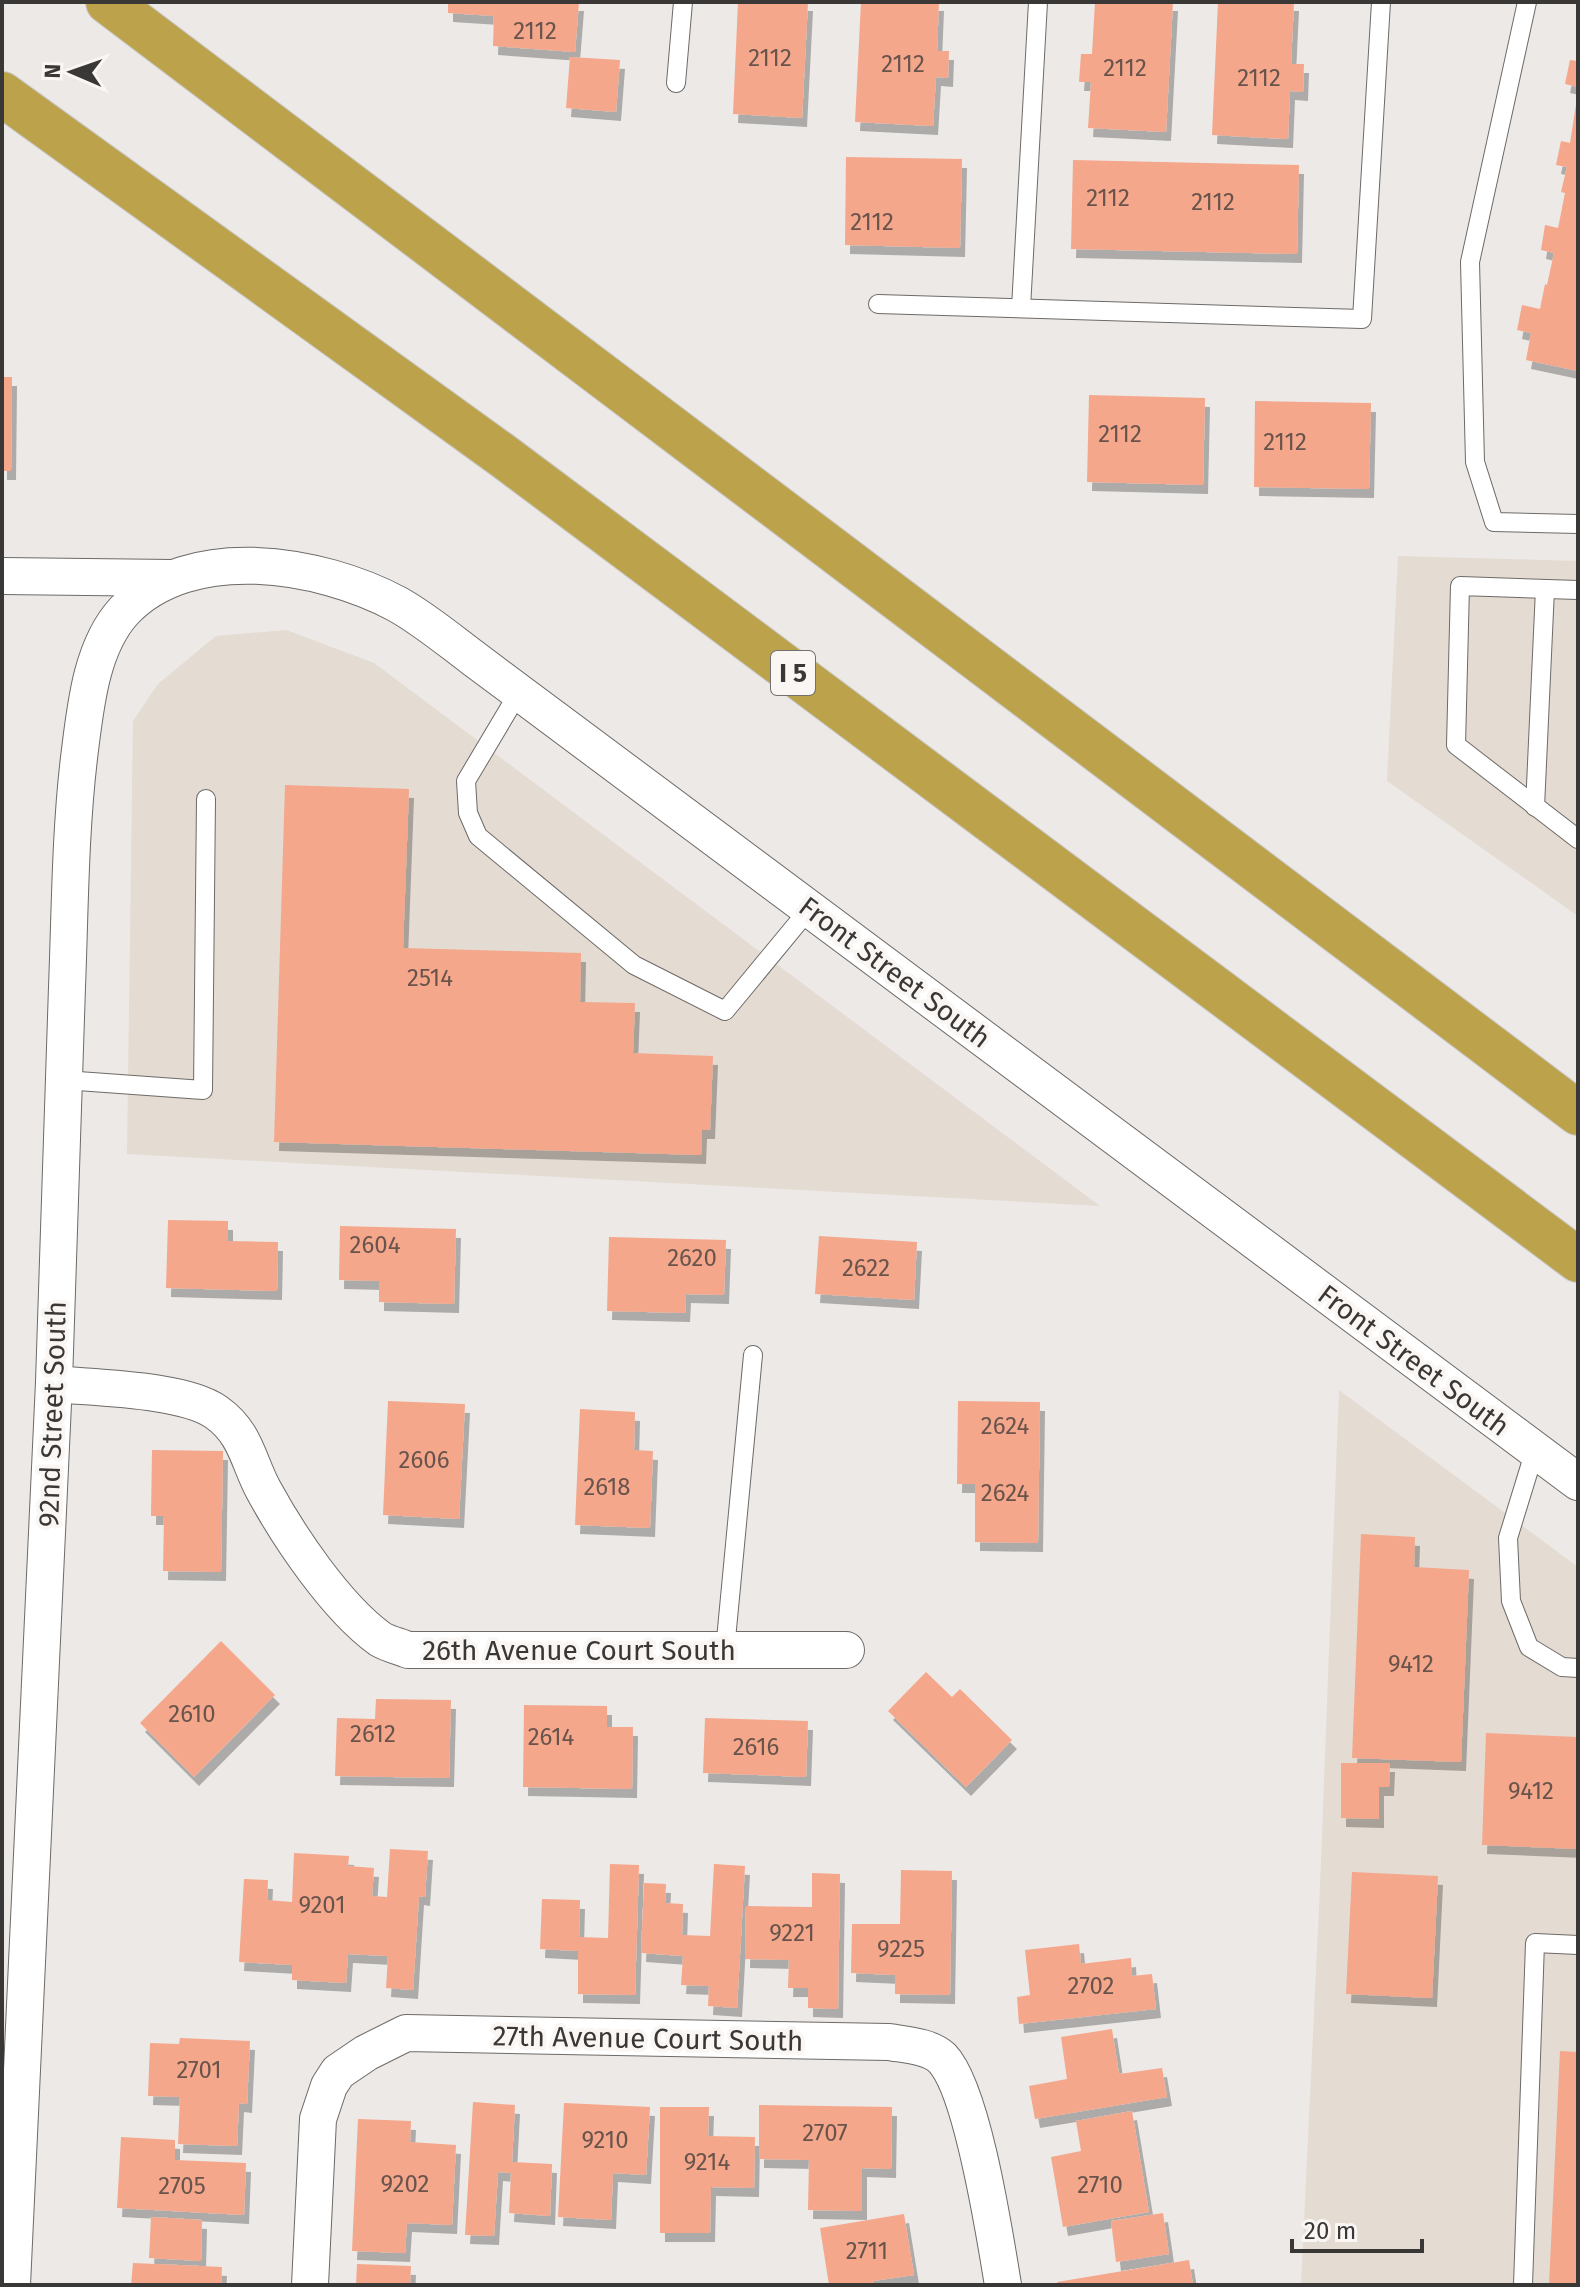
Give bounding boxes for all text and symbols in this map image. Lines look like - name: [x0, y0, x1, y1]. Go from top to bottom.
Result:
- house number: 2112: [513, 17, 557, 45]
- north arrow: [32, 32, 112, 112]
- house number: 2112: [748, 44, 792, 72]
- house number: 2112: [881, 50, 925, 78]
- house number: 2112: [1103, 54, 1147, 82]
- text: N: [39, 64, 66, 79]
- house number: 2112: [1237, 64, 1281, 92]
- house number: 2112: [1086, 184, 1130, 212]
- house number: 2112: [1191, 188, 1235, 216]
- house number: 2112: [850, 208, 894, 236]
- house number: 2112: [1098, 420, 1142, 448]
- house number: 2112: [1263, 428, 1307, 456]
- road number: I 5: [771, 651, 815, 695]
- street label: Front Street South: [793, 890, 997, 1055]
- house number: 2514: [407, 964, 453, 992]
- house number: 2604: [350, 1231, 401, 1259]
- house number: 2620: [667, 1244, 717, 1272]
- house number: 2622: [842, 1254, 890, 1282]
- street label: Front Street South: [1312, 1278, 1516, 1443]
- street label: 92nd Street South: [32, 1300, 73, 1528]
- house number: 2624: [981, 1412, 1029, 1440]
- house number: 2606: [399, 1446, 449, 1474]
- house number: 2618: [583, 1473, 631, 1501]
- house number: 2624: [981, 1479, 1029, 1507]
- street label: 26th Avenue Court South: [422, 1634, 736, 1667]
- house number: 9412: [1388, 1650, 1434, 1678]
- house number: 2610: [168, 1700, 216, 1728]
- house number: 2612: [350, 1720, 396, 1748]
- house number: 2614: [528, 1723, 575, 1751]
- house number: 2616: [733, 1733, 779, 1761]
- house number: 9412: [1508, 1777, 1554, 1805]
- house number: 9201: [298, 1891, 346, 1919]
- house number: 9221: [769, 1919, 815, 1947]
- house number: 9225: [877, 1935, 925, 1963]
- house number: 2702: [1068, 1972, 1115, 2000]
- street label: 27th Avenue Court South: [492, 2019, 804, 2058]
- house number: 2701: [176, 2056, 222, 2084]
- house number: 2707: [802, 2119, 848, 2147]
- house number: 9210: [581, 2126, 629, 2154]
- house number: 9214: [684, 2148, 730, 2176]
- house number: 9202: [381, 2170, 429, 2198]
- house number: 2710: [1077, 2171, 1123, 2199]
- house number: 2705: [158, 2172, 206, 2200]
- scale bar: [1292, 2203, 1422, 2253]
- text: 20 m: [1304, 2217, 1356, 2245]
- house number: 2711: [846, 2237, 888, 2265]

